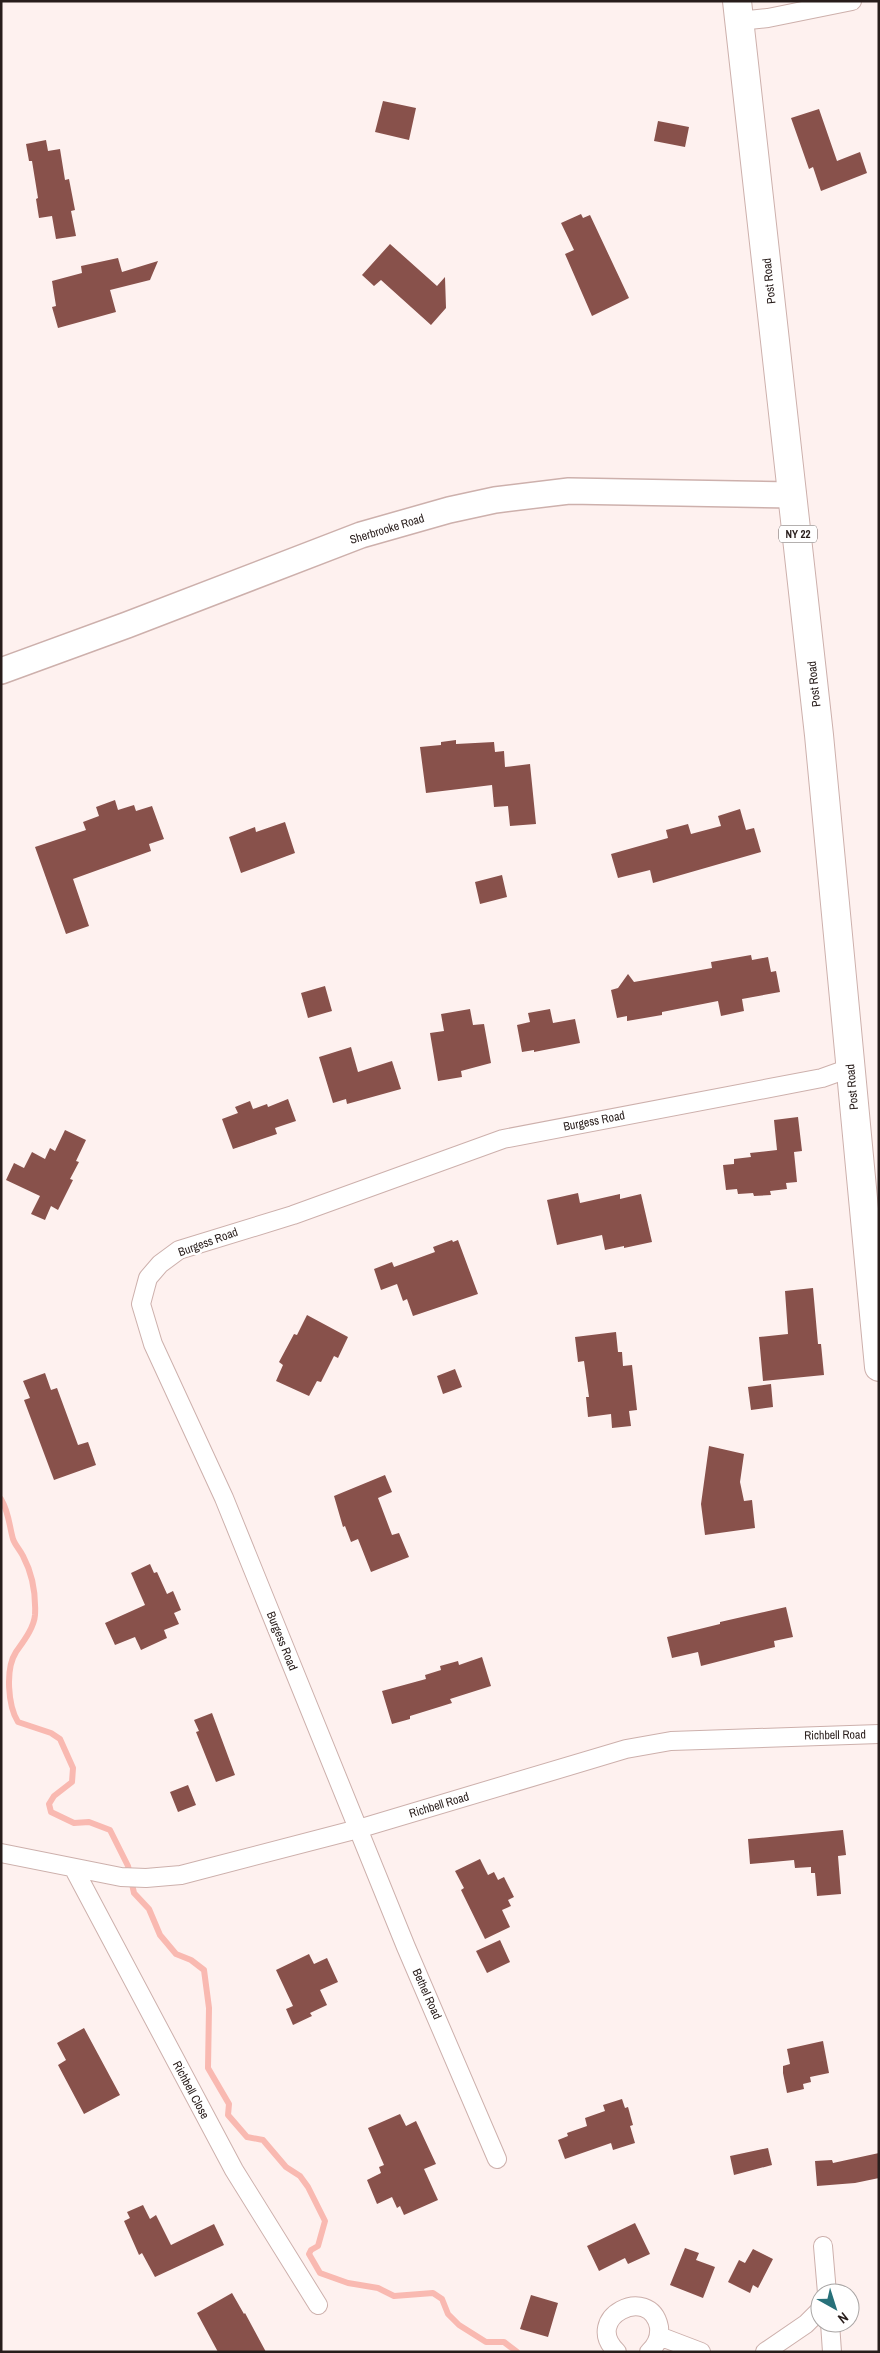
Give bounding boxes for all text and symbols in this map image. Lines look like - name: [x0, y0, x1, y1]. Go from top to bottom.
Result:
- street label: Post Road: [759, 257, 779, 305]
- street label: Sherbrooke Road: [348, 510, 426, 548]
- road number: NY 22: [779, 526, 817, 542]
- street label: Post Road: [804, 660, 824, 708]
- street label: Post Road: [842, 1063, 862, 1111]
- street label: Burgess Road: [562, 1107, 626, 1135]
- street label: Burgess Road: [176, 1224, 240, 1260]
- street label: Burgess Road: [263, 1609, 301, 1673]
- street label: Richbell Road: [804, 1726, 866, 1744]
- street label: Richbell Road: [407, 1788, 471, 1822]
- street label: Bethel Road: [409, 1966, 445, 2022]
- street label: Richbell Close: [169, 2058, 213, 2122]
- north arrow: [810, 2283, 860, 2333]
- text: N: [834, 2308, 852, 2328]

